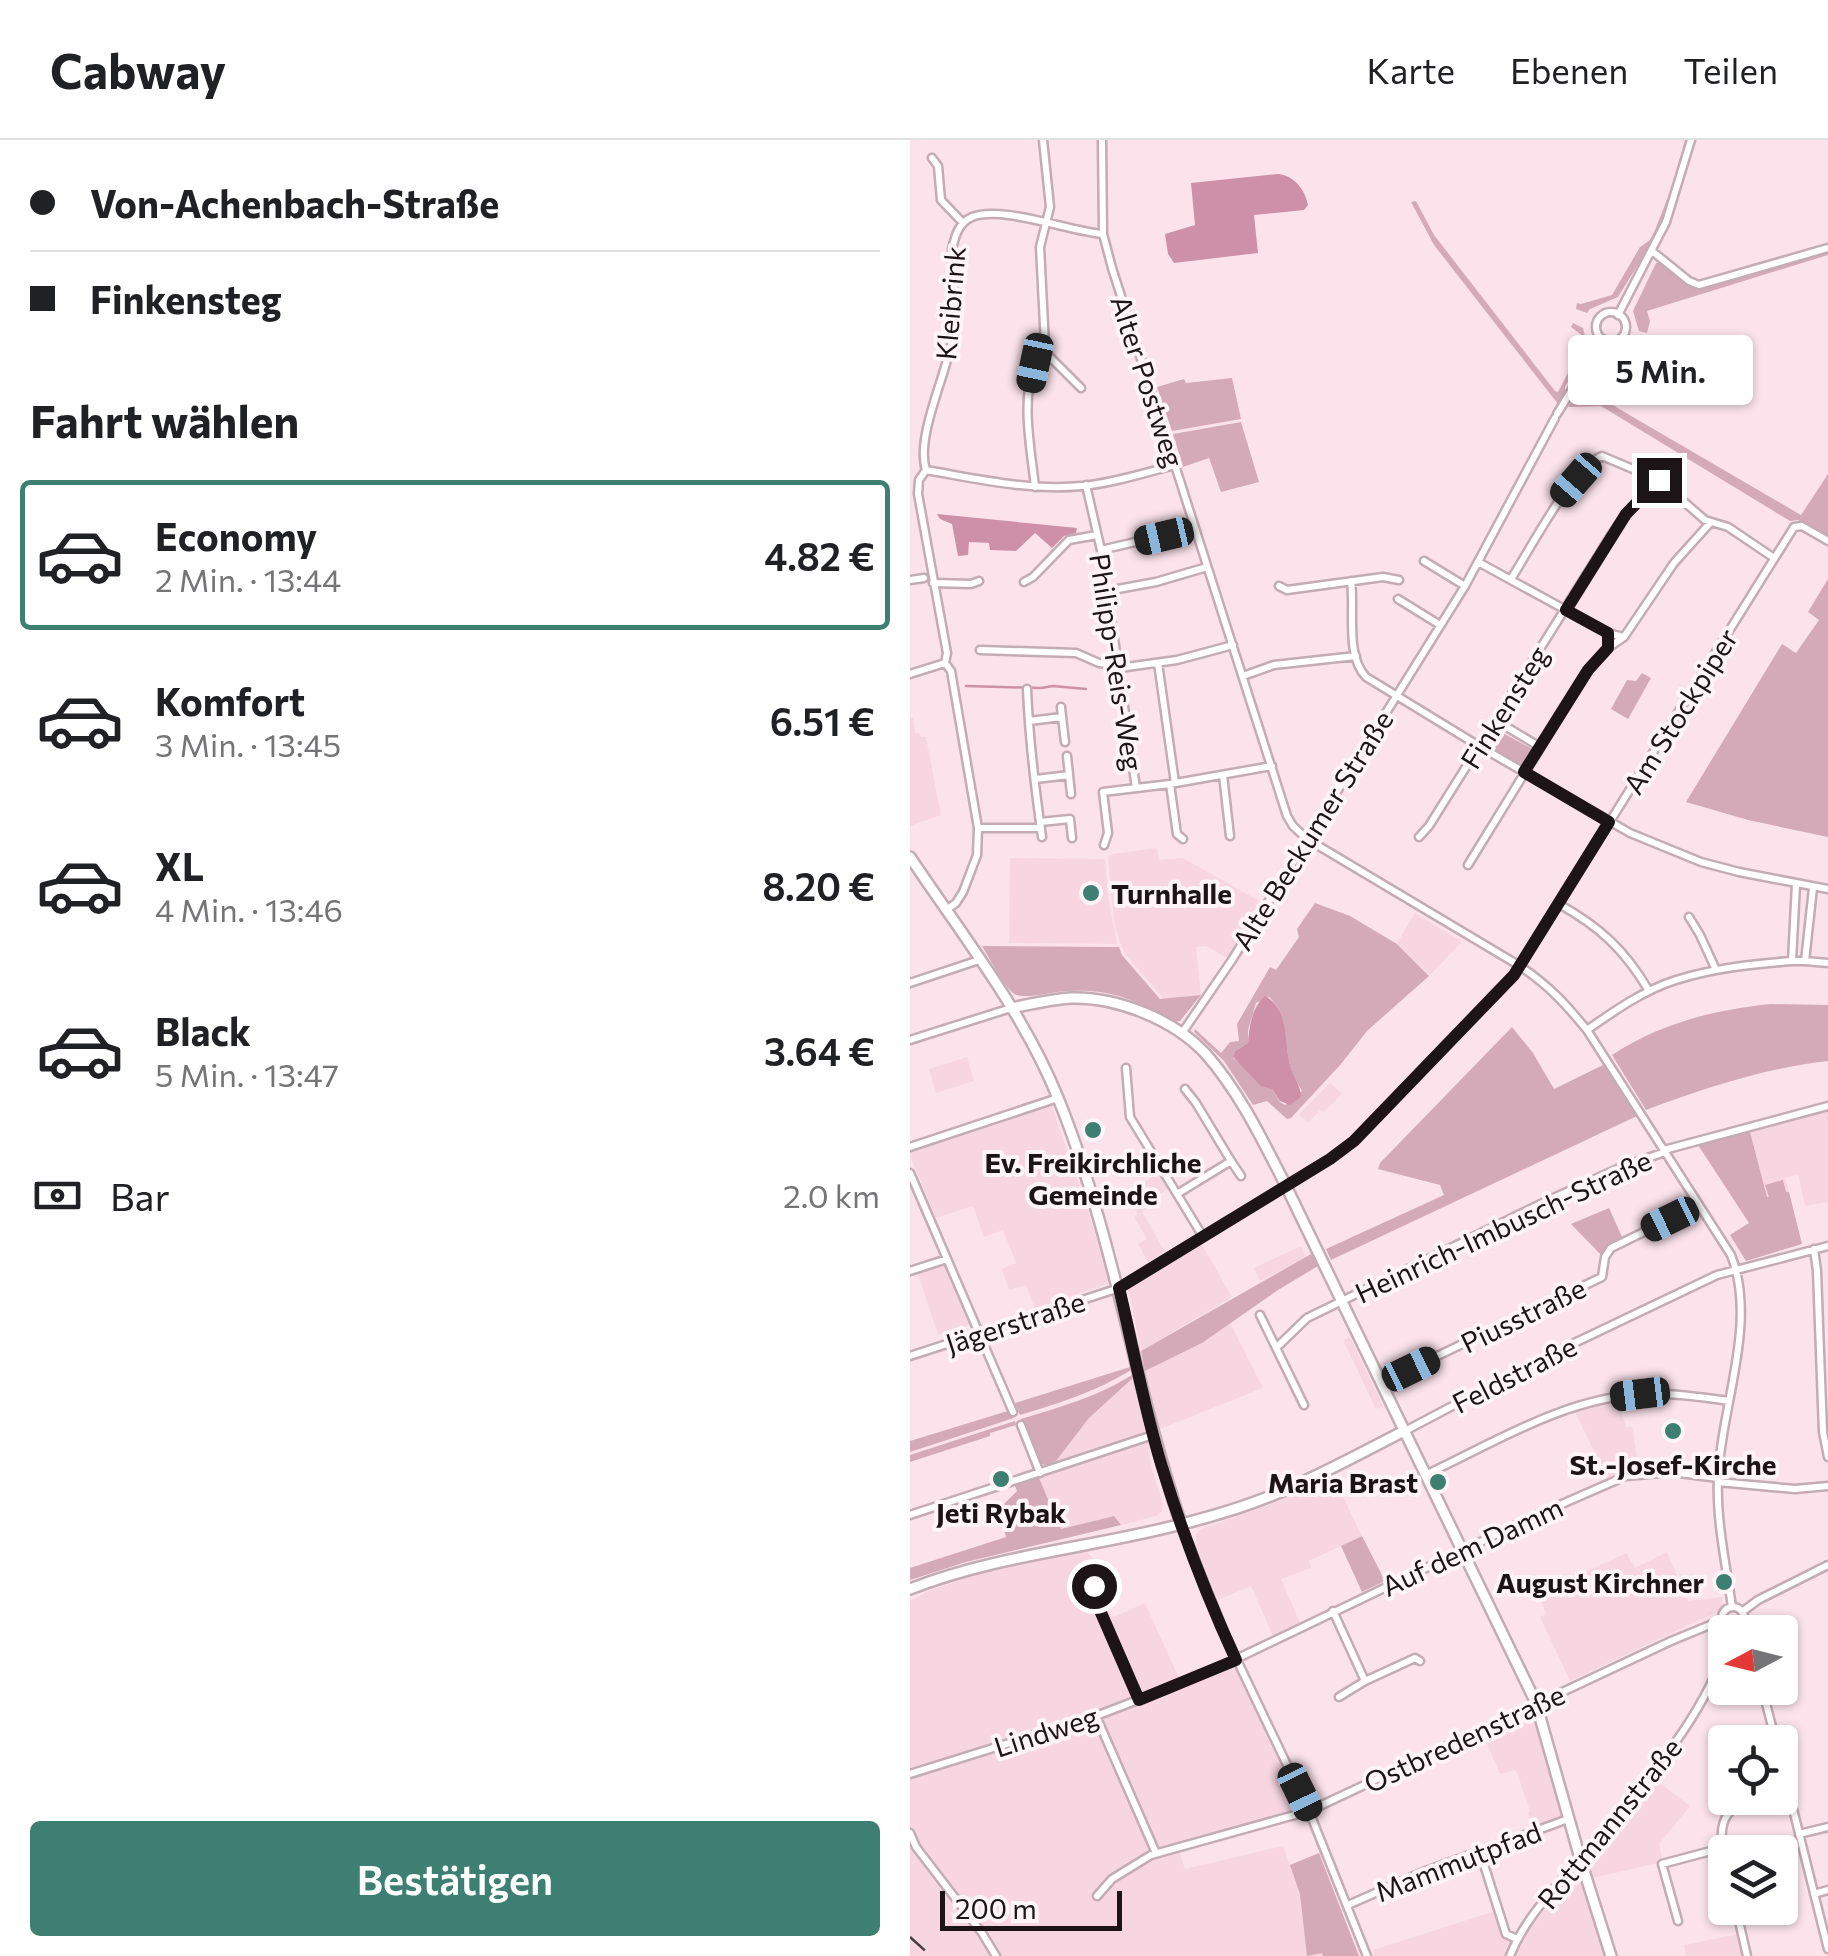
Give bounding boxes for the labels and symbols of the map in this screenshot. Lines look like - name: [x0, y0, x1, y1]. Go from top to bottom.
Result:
- street label: Kleibrink: [928, 245, 972, 361]
- street label: Alter Postweg: [1104, 291, 1192, 471]
- car: [1014, 331, 1056, 395]
- callout: 5 Min.: [1566, 335, 1752, 405]
- car: [1545, 448, 1607, 512]
- route end: [1637, 458, 1682, 503]
- car: [1131, 515, 1197, 557]
- street label: Philipp-Reis-Weg: [1083, 551, 1151, 773]
- street label: Am Stockpiper: [1616, 622, 1744, 800]
- street label: Finkensteg: [1453, 639, 1555, 775]
- street label: Alte Beckumer Straße: [1224, 704, 1400, 956]
- place label: Turnhalle: [1111, 876, 1232, 910]
- marker: Turnhalle: [1080, 882, 1102, 904]
- marker: Ev. Freikirchliche Gemeinde: [1082, 1119, 1104, 1141]
- street label: Heinrich-Imbusch-Straße: [1349, 1142, 1657, 1310]
- place label: Ev. Freikirchliche Gemeinde: [985, 1145, 1201, 1211]
- car: [1636, 1192, 1704, 1246]
- street label: Piusstraße: [1455, 1270, 1591, 1360]
- street label: Jägerstraße: [941, 1284, 1089, 1360]
- street label: Feldstraße: [1446, 1328, 1582, 1420]
- car: [1377, 1342, 1445, 1396]
- car: [1608, 1375, 1672, 1413]
- marker: St.-Josef-Kirche: [1662, 1420, 1684, 1442]
- place label: St.-Josef-Kirche: [1570, 1447, 1776, 1481]
- place label: Maria Brast: [1268, 1465, 1418, 1499]
- marker: Jeti Rybak: [990, 1468, 1012, 1490]
- marker: Maria Brast: [1427, 1471, 1449, 1493]
- street label: Auf dem Damm: [1376, 1489, 1568, 1603]
- place label: Jeti Rybak: [936, 1495, 1066, 1529]
- route start: [1072, 1564, 1117, 1609]
- place label: August Kirchner: [1496, 1565, 1704, 1599]
- marker: August Kirchner: [1713, 1571, 1735, 1593]
- north arrow: [1708, 1615, 1798, 1705]
- street label: Ostbredenstraße: [1358, 1677, 1570, 1799]
- street label: Lindweg: [990, 1698, 1102, 1764]
- street label: Rottmannstraße: [1530, 1731, 1688, 1915]
- car: [1273, 1758, 1327, 1826]
- street label: Mammutpfad: [1370, 1814, 1546, 1908]
- scale bar: [940, 1886, 1122, 1930]

